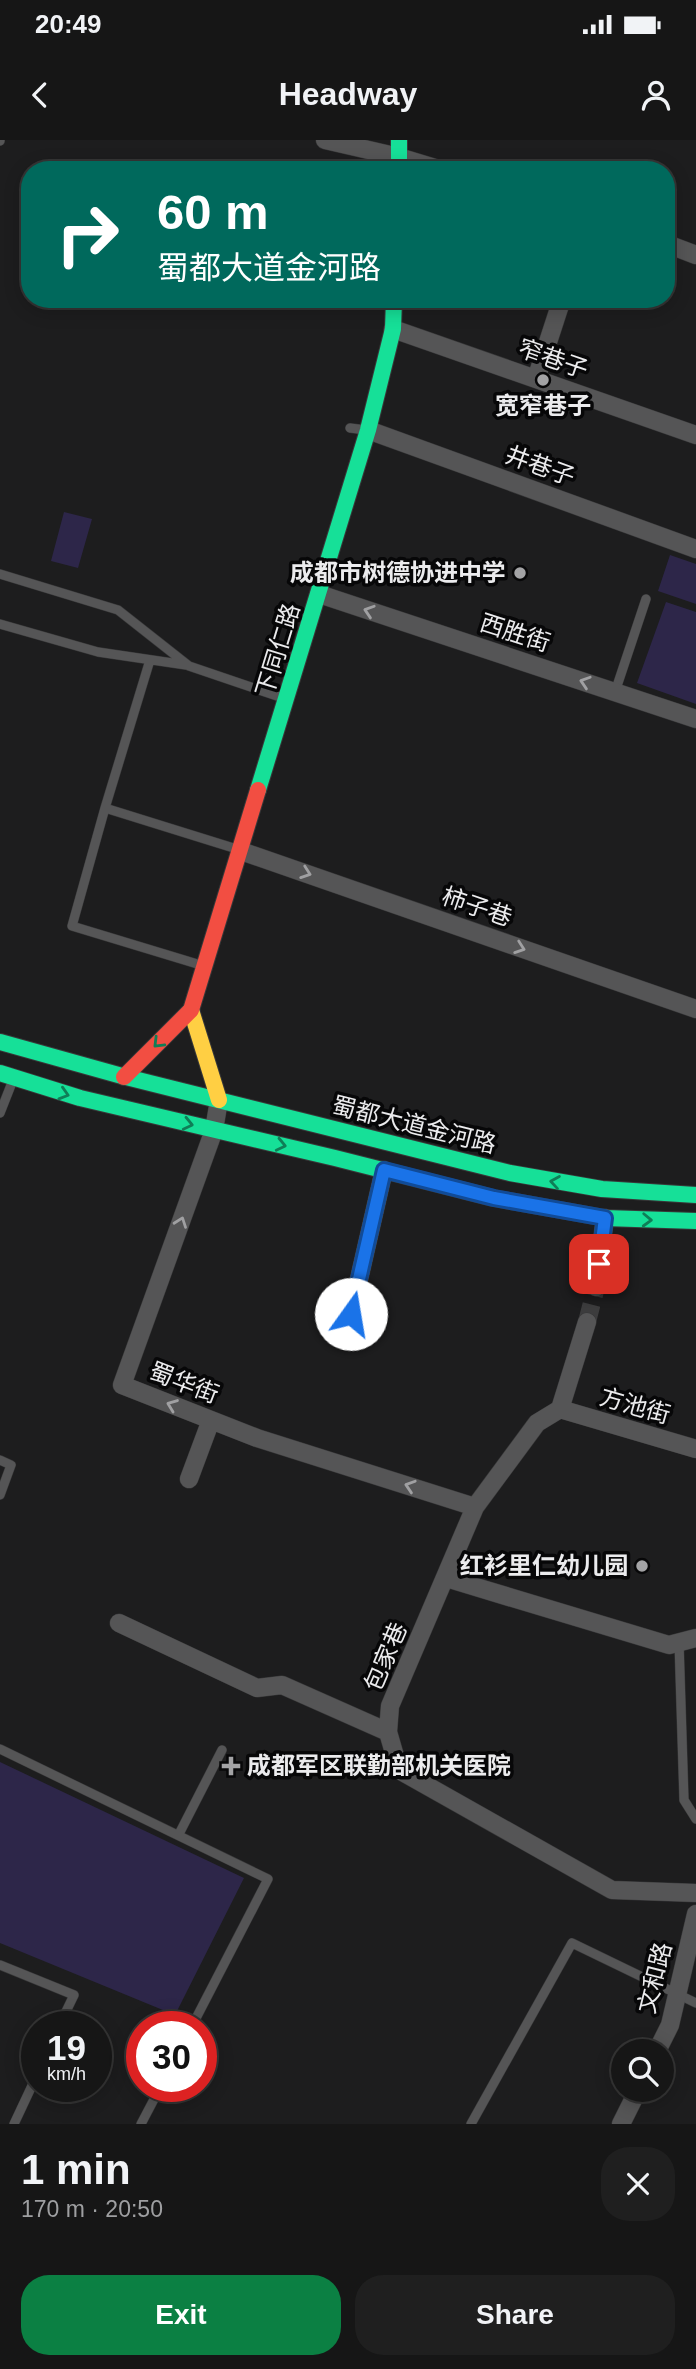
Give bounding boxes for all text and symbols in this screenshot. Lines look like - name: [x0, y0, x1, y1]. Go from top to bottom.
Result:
- text: 20:49: [35, 9, 102, 39]
- icon: back: [21, 76, 59, 114]
- text: Headway: [279, 76, 417, 112]
- icon: person: [637, 76, 675, 114]
- text: 60 m: [157, 185, 269, 239]
- icon: right: [42, 189, 133, 280]
- text: 蜀都大道金河路: [157, 250, 381, 286]
- street label: 窄巷子: [515, 334, 592, 383]
- marker: 宽窄巷子: [535, 372, 551, 388]
- place label: 宽窄巷子: [495, 392, 591, 419]
- street label: 井巷子: [502, 441, 579, 491]
- place label: 成都市树德协进中学: [290, 559, 506, 586]
- marker: 成都市树德协进中学: [512, 565, 528, 581]
- street label: 下同仁路: [251, 600, 304, 700]
- one-way arrow: [363, 605, 375, 619]
- street label: 西胜街: [477, 609, 554, 656]
- one-way arrow: [579, 676, 591, 690]
- one-way arrow: [299, 865, 311, 879]
- street label: 柿子巷: [439, 882, 516, 931]
- one-way arrow: [514, 940, 526, 954]
- one-way arrow: [153, 1035, 166, 1048]
- one-way arrow: [58, 1085, 70, 1100]
- street label: 蜀都大道金河路: [329, 1091, 499, 1158]
- one-way arrow: [182, 1116, 194, 1130]
- one-way arrow: [275, 1137, 287, 1152]
- one-way arrow: [549, 1175, 561, 1190]
- one-way arrow: [642, 1212, 653, 1227]
- one-way arrow: [173, 1217, 187, 1229]
- pin: [569, 1234, 629, 1294]
- icon: arrive: [580, 1245, 618, 1283]
- position arrow: [314, 1277, 388, 1351]
- street label: 蜀华街: [146, 1357, 223, 1408]
- street label: 方池街: [597, 1383, 673, 1428]
- one-way arrow: [167, 1399, 179, 1413]
- one-way arrow: [405, 1480, 417, 1495]
- place label: 红衫里仁幼儿园: [460, 1552, 628, 1579]
- marker: 红衫里仁幼儿园: [634, 1558, 650, 1574]
- street label: 包家巷: [359, 1618, 412, 1695]
- place label: 成都军区联勤部机关医院: [247, 1752, 511, 1779]
- marker: 成都军区联勤部机关医院: [221, 1756, 241, 1776]
- street label: 文和路: [633, 1940, 676, 2016]
- speed limit sign: 30: [126, 2011, 217, 2102]
- text: 19: [47, 2028, 86, 2067]
- map controls: [611, 2039, 674, 2102]
- button: search: [611, 2039, 674, 2102]
- text: km/h: [47, 2064, 86, 2084]
- text: 1 min: [21, 2146, 131, 2193]
- button: close: [601, 2147, 675, 2221]
- text: 170 m · 20:50: [21, 2196, 163, 2222]
- button: Exit: [21, 2275, 341, 2355]
- button: Share: [355, 2275, 675, 2355]

